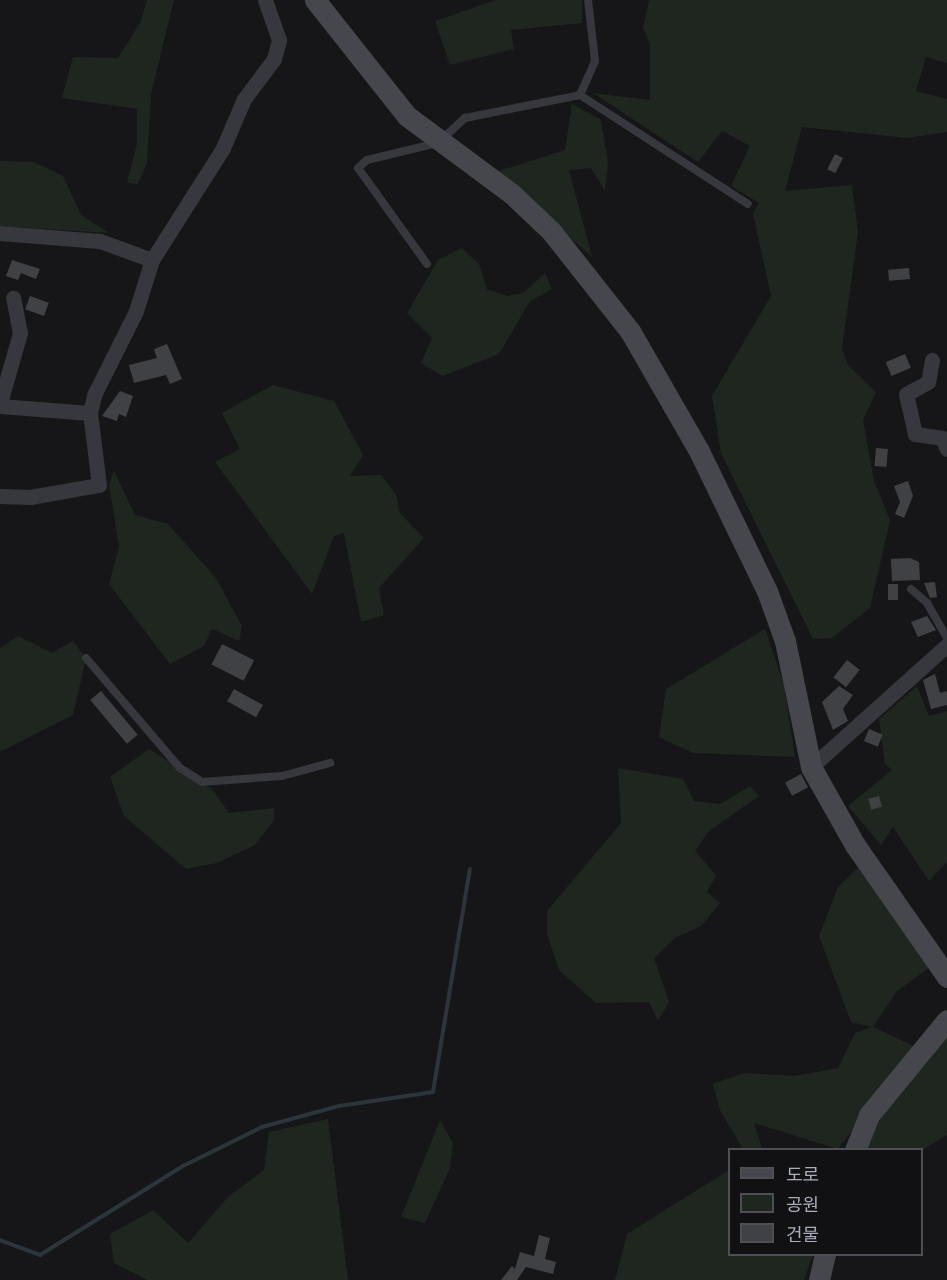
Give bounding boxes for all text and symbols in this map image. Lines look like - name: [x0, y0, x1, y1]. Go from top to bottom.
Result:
- legend: [728, 1148, 923, 1256]
- text: 도로: [786, 1164, 819, 1186]
- text: 공원: [786, 1194, 819, 1216]
- text: 건물: [786, 1224, 819, 1246]

